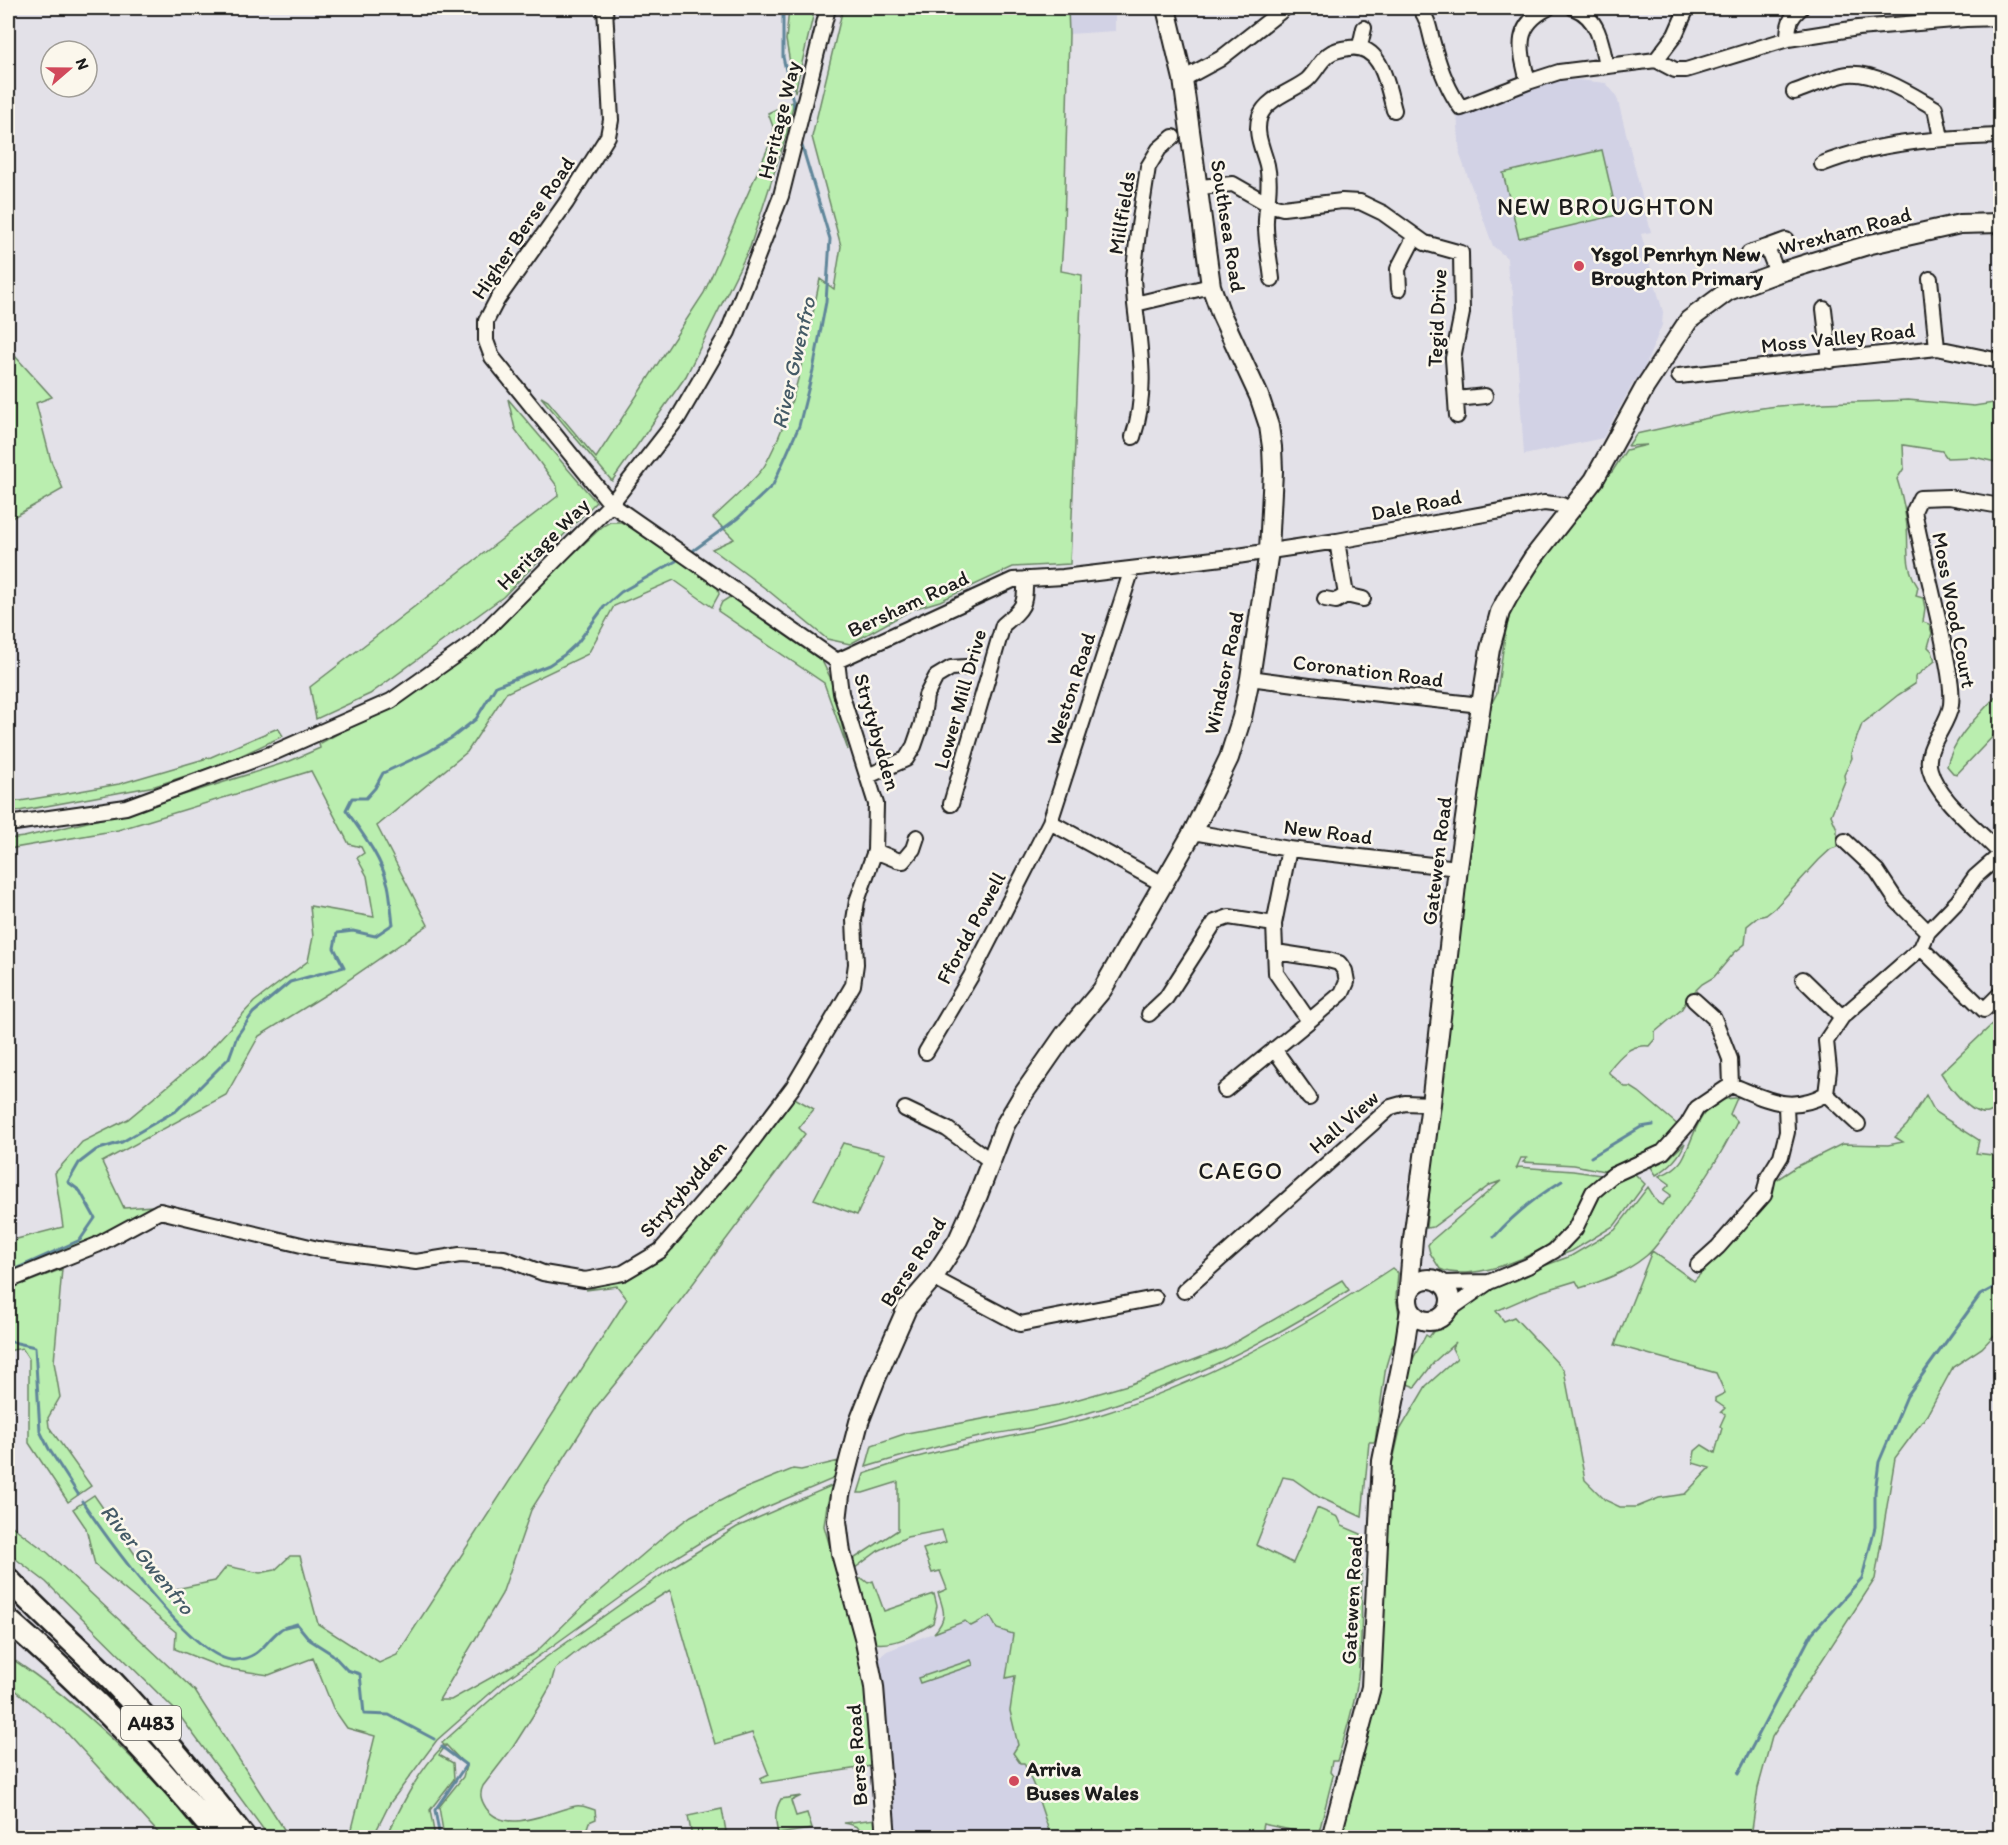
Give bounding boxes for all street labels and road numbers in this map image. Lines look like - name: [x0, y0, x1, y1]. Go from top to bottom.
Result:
- street label: Heritage Way: [752, 58, 805, 181]
- street label: Higher Berse Road: [466, 151, 580, 304]
- street label: Southsea Road: [1206, 158, 1251, 294]
- street label: Millfields: [1103, 169, 1140, 256]
- street label: Wrexham Road: [1776, 201, 1914, 260]
- street label: Tegid Drive: [1421, 268, 1452, 368]
- street label: Moss Valley Road: [1760, 317, 1917, 358]
- street label: Dale Road: [1369, 484, 1463, 525]
- street label: Heritage Way: [491, 492, 594, 595]
- street label: Moss Wood Court: [1927, 530, 1982, 690]
- street label: Bersham Road: [843, 565, 972, 642]
- street label: Windsor Road: [1198, 609, 1249, 737]
- street label: Lower Mill Drive: [928, 626, 991, 772]
- street label: Weston Road: [1040, 629, 1101, 749]
- street label: Coronation Road: [1291, 649, 1445, 692]
- street label: Strytybydden: [849, 670, 906, 793]
- street label: Gatewen Road: [1416, 795, 1457, 927]
- street label: New Road: [1282, 814, 1374, 849]
- street label: Ffordd Powell: [931, 867, 1011, 988]
- street label: Hall View: [1304, 1085, 1384, 1159]
- street label: Strytybydden: [634, 1135, 732, 1242]
- street label: Berse Road: [874, 1212, 951, 1311]
- street label: Gatewen Road: [1336, 1534, 1367, 1665]
- street label: Berse Road: [840, 1703, 873, 1807]
- road number: A483: [121, 1706, 181, 1740]

